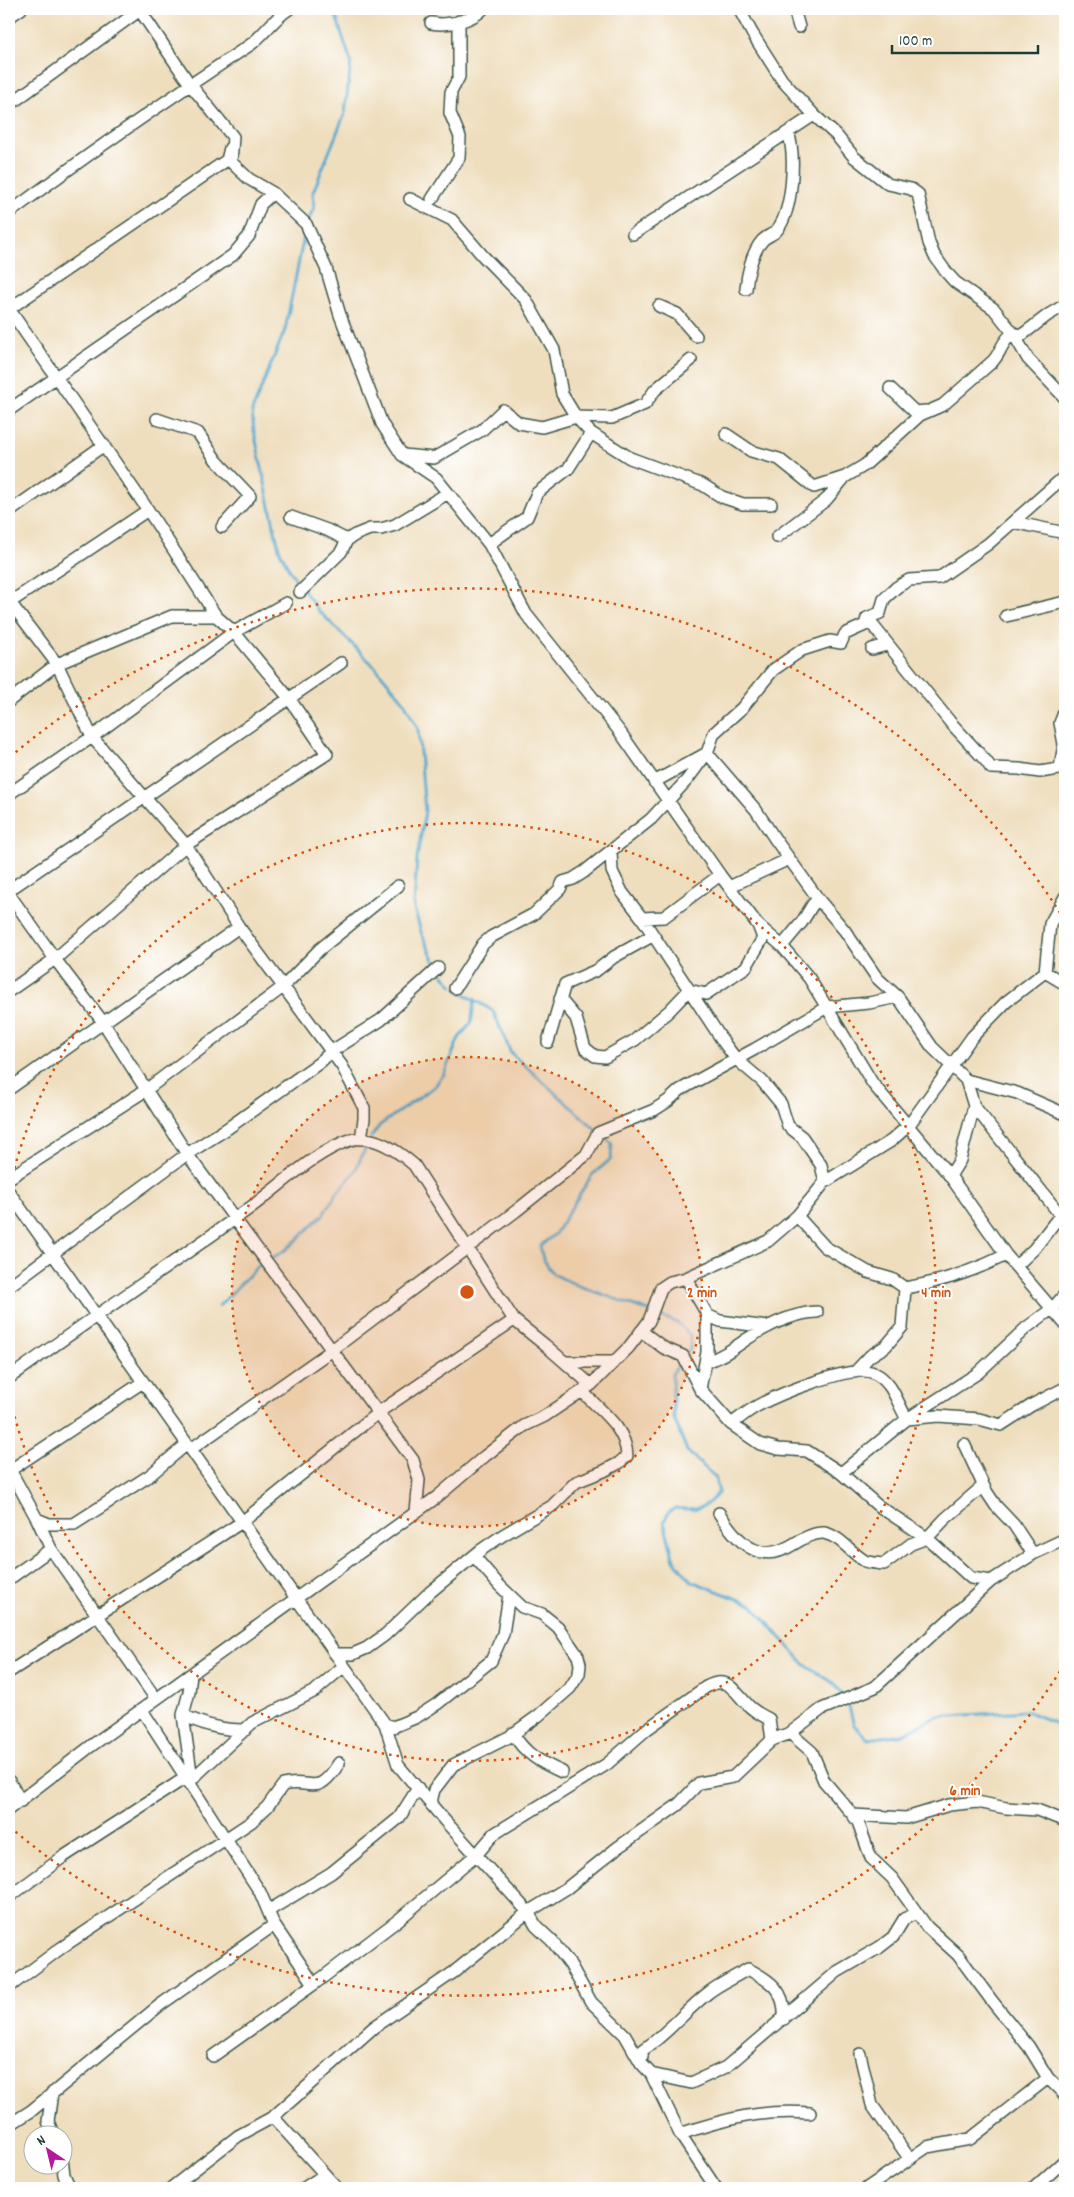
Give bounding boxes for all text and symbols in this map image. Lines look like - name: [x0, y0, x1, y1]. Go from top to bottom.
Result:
- scale bar: [892, 22, 1038, 54]
- text: 100 m: [899, 31, 932, 53]
- centre of rings: [458, 1283, 476, 1301]
- text: 2 min: [687, 1283, 717, 1305]
- text: 4 min: [921, 1283, 951, 1305]
- text: 6 min: [950, 1781, 980, 1803]
- north arrow: [22, 2124, 72, 2174]
- text: N: [33, 2131, 50, 2151]

